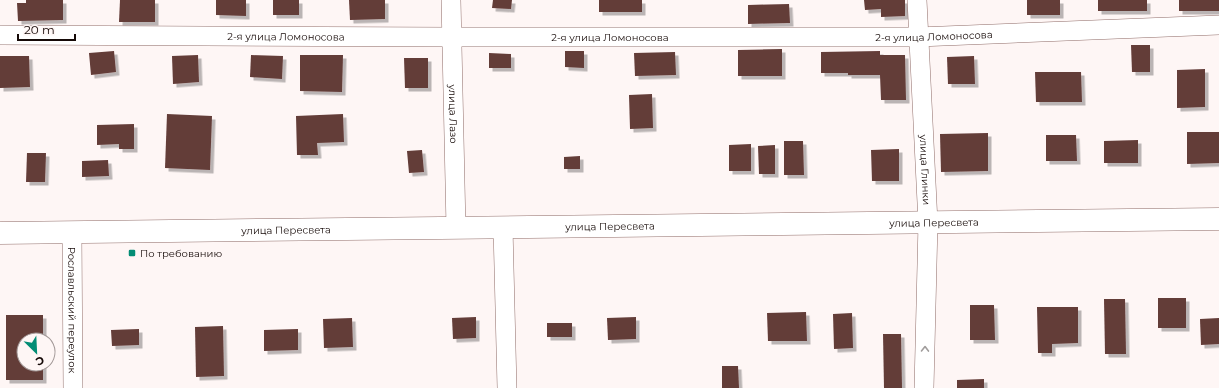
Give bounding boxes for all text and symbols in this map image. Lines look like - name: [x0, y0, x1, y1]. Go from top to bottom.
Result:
- scale bar: [18, 16, 75, 42]
- text: 20 m: [24, 22, 55, 37]
- street label: 2-я улица Ломоносова: [875, 28, 993, 44]
- street label: 2-я улица Ломоносова: [227, 30, 345, 43]
- street label: 2-я улица Ломоносова: [551, 31, 669, 44]
- street label: улица Лазо: [446, 83, 461, 144]
- street label: улица Глинки: [917, 133, 934, 205]
- street label: улица Пересвета: [888, 215, 979, 229]
- street label: улица Пересвета: [564, 219, 655, 233]
- street label: улица Пересвета: [240, 223, 331, 237]
- street label: Рославльский переулок: [66, 247, 79, 374]
- place label: По требованию: [140, 247, 222, 260]
- marker: По требованию: [127, 248, 137, 258]
- north arrow: [16, 332, 56, 372]
- one-way arrow: [921, 346, 929, 352]
- text: С: [34, 353, 47, 369]

